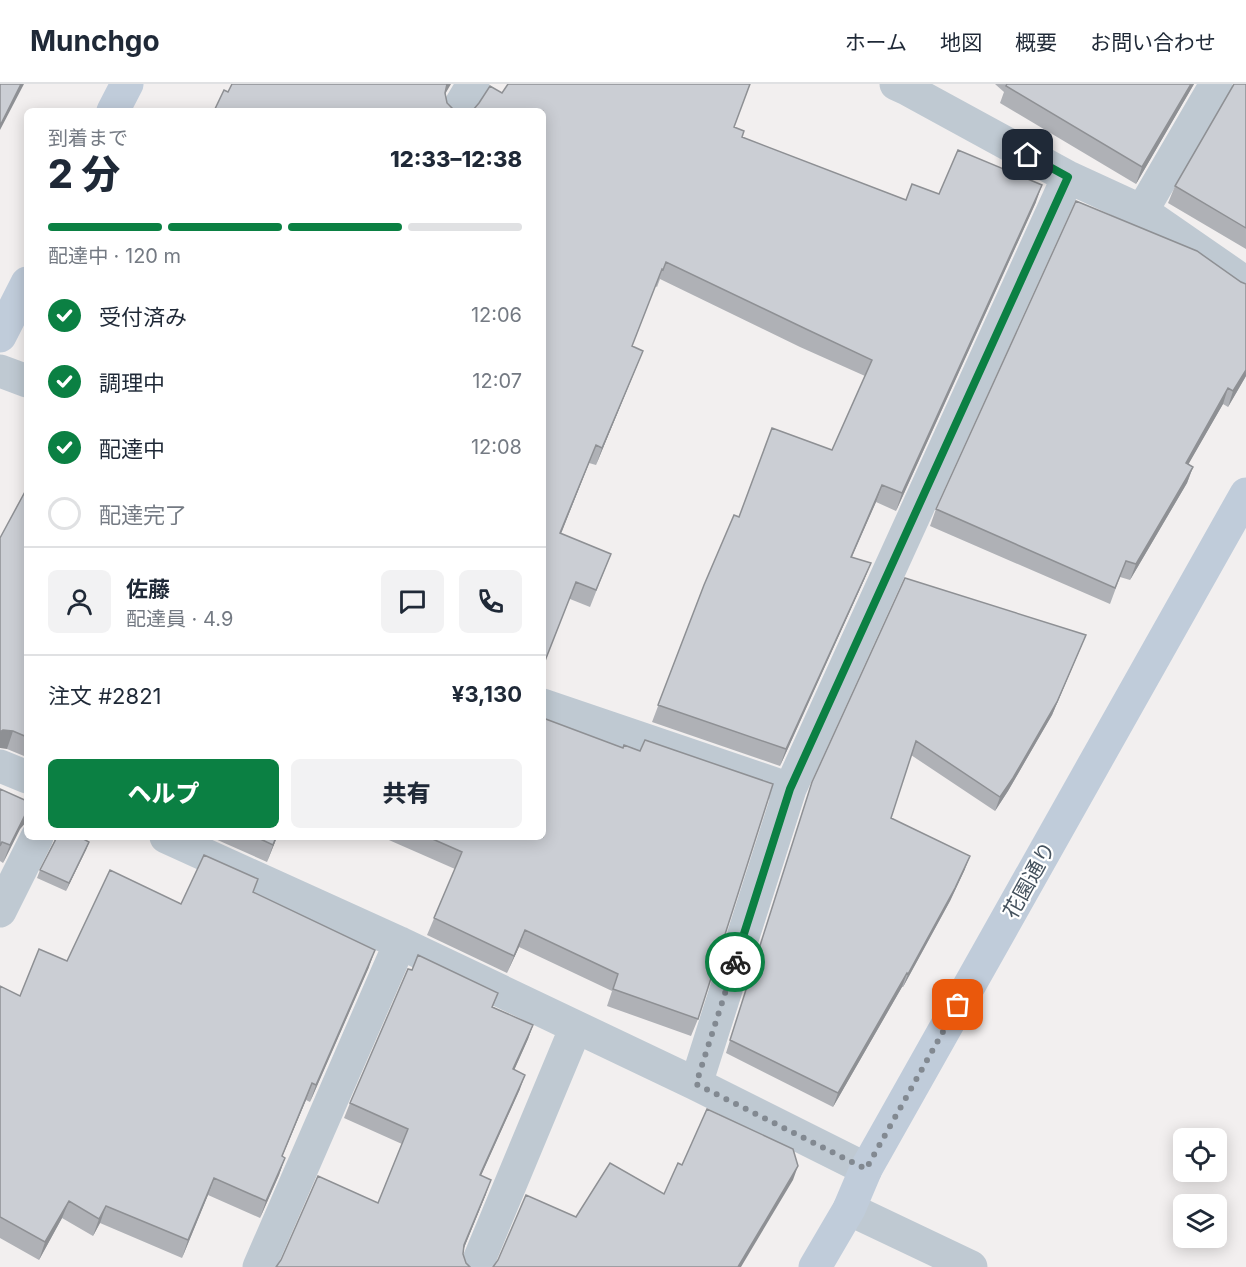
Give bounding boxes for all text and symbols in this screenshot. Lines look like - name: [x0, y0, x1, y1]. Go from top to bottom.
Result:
- text: Munchgo: [30, 24, 160, 58]
- text: ホーム: [845, 30, 907, 55]
- text: 地図: [940, 30, 982, 55]
- text: 概要: [1015, 30, 1057, 55]
- text: お問い合わせ: [1090, 30, 1216, 55]
- text: 到着まで: [48, 126, 128, 150]
- pin: [1002, 129, 1053, 180]
- icon: home: [1011, 138, 1044, 171]
- text: 12:33–12:38: [390, 146, 522, 172]
- text: 2 分: [48, 150, 120, 197]
- text: 配達中 · 120 m: [48, 244, 181, 268]
- icon: check: [48, 299, 81, 332]
- text: 12:06: [471, 303, 522, 327]
- text: 受付済み: [99, 304, 187, 330]
- icon: check: [48, 365, 81, 398]
- text: 12:07: [472, 369, 522, 393]
- text: 調理中: [99, 370, 165, 396]
- icon: check: [48, 431, 81, 464]
- text: 12:08: [471, 435, 522, 459]
- text: 配達中: [99, 436, 165, 462]
- text: 配達完了: [99, 502, 187, 528]
- button: person: [48, 570, 111, 633]
- button: chat: [381, 570, 444, 633]
- button: phone: [459, 570, 522, 633]
- text: 佐藤: [126, 576, 170, 602]
- text: 配達員 · 4.9: [126, 607, 233, 631]
- text: ¥3,130: [452, 681, 522, 707]
- text: 注文 #2821: [48, 683, 162, 709]
- button: ヘルプ: [48, 759, 279, 828]
- button: 共有: [291, 759, 522, 828]
- street label: 花園通り: [998, 837, 1060, 923]
- courier: [705, 932, 765, 992]
- icon: bike: [719, 946, 752, 979]
- pin: [932, 979, 983, 1030]
- icon: bag: [941, 988, 974, 1021]
- map controls: [1173, 1128, 1227, 1248]
- button: locate: [1173, 1128, 1227, 1182]
- button: layers: [1173, 1194, 1227, 1248]

